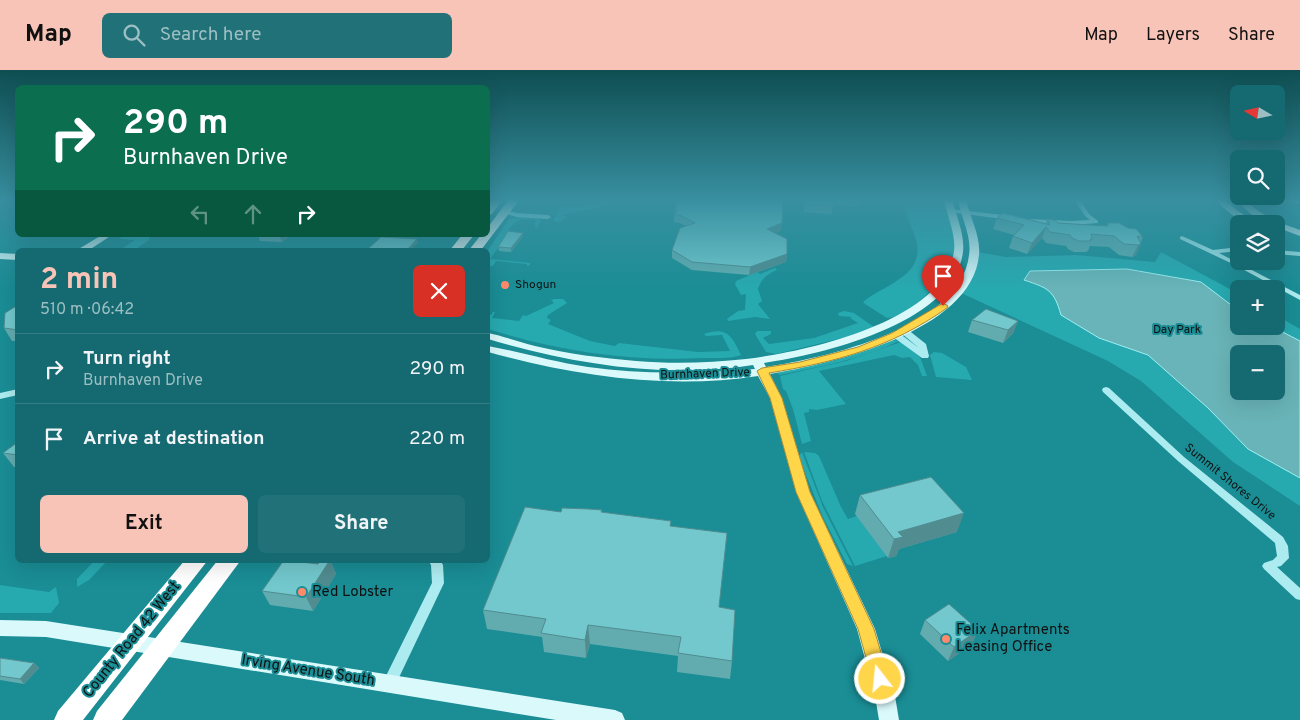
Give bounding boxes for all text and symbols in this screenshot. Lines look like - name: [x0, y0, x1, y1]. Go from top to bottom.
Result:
- search box: [102, 13, 452, 58]
- text: Map: [25, 20, 72, 50]
- icon: search: [120, 21, 148, 49]
- text: Search here: [160, 23, 261, 47]
- text: Map: [1084, 24, 1118, 47]
- text: Layers: [1146, 24, 1200, 47]
- text: Share: [1228, 24, 1275, 47]
- north arrow: [1230, 85, 1285, 140]
- map controls: [1230, 85, 1285, 400]
- text: 290 m: [123, 102, 228, 146]
- icon: right: [40, 105, 105, 170]
- text: Burnhaven Drive: [123, 145, 288, 172]
- button: search: [1230, 150, 1285, 205]
- icon: left: [186, 200, 214, 228]
- icon: ahead: [239, 200, 267, 228]
- icon: right: [292, 200, 320, 228]
- button: layers: [1230, 215, 1285, 270]
- pin: [922, 255, 964, 306]
- text: 2 min: [40, 262, 118, 299]
- icon: arrive: [929, 262, 957, 290]
- button: close: [413, 265, 465, 317]
- place label: Shogun: [515, 277, 556, 293]
- marker: Shogun: [499, 279, 511, 291]
- button: +: [1230, 280, 1285, 335]
- text: 510 m · 06:42: [40, 300, 134, 320]
- park label: Day Park: [1153, 322, 1201, 338]
- button: −: [1230, 345, 1285, 400]
- text: Turn right: [83, 347, 171, 371]
- icon: right: [40, 355, 68, 383]
- text: 290 m: [409, 357, 465, 381]
- street label: Burnhaven Drive: [660, 364, 750, 384]
- text: Burnhaven Drive: [83, 371, 203, 391]
- icon: arrive: [40, 425, 68, 453]
- text: Arrive at destination: [83, 427, 264, 451]
- text: 220 m: [409, 427, 465, 451]
- street label: Summit Shores Drive: [1181, 440, 1279, 524]
- button: Exit: [40, 495, 248, 553]
- button: Share: [258, 495, 465, 553]
- street label: County Road 42 West: [79, 578, 185, 702]
- place label: Red Lobster: [312, 583, 394, 602]
- marker: Red Lobster: [296, 586, 308, 598]
- place label: Felix Apartments Leasing Office: [956, 621, 1070, 657]
- marker: Felix Apartments Leasing Office: [940, 633, 952, 645]
- street label: Irving Avenue South: [240, 651, 376, 691]
- position arrow: [853, 652, 905, 704]

